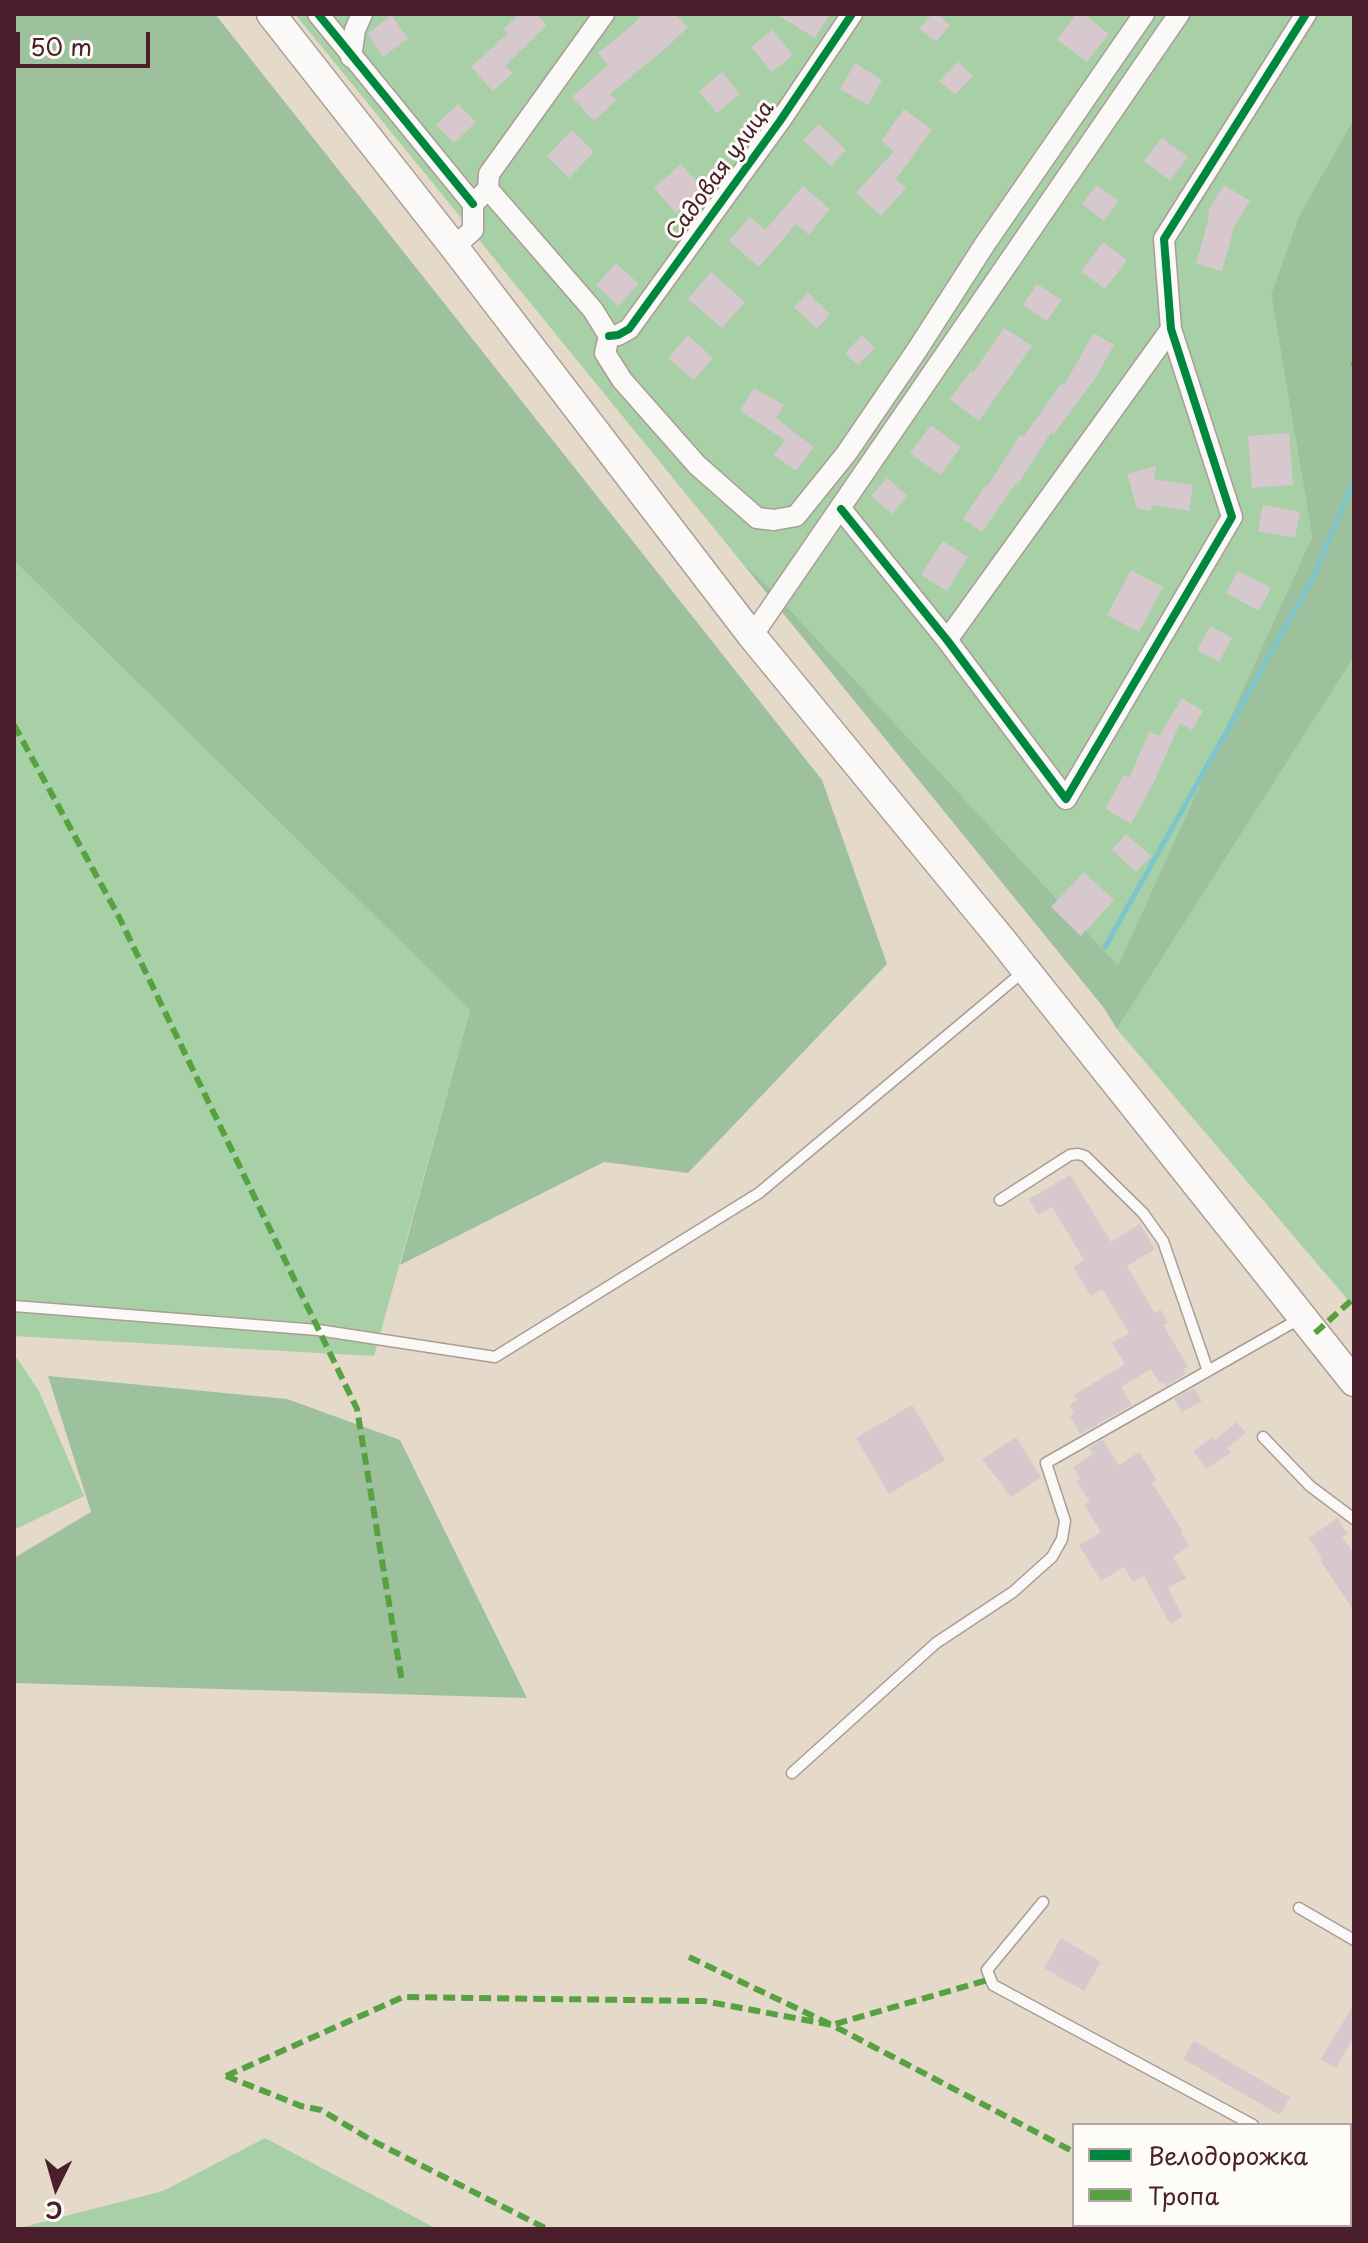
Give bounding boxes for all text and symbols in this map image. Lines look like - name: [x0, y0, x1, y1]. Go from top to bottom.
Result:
- scale bar: [20, 16, 154, 66]
- text: 50 m: [30, 28, 92, 64]
- street label: Садовая улица: [661, 96, 781, 246]
- legend: [1072, 2123, 1352, 2227]
- text: Велодорожка: [1148, 2137, 1308, 2173]
- north arrow: [16, 2147, 96, 2227]
- text: Тропа: [1148, 2177, 1219, 2213]
- text: С: [44, 2194, 64, 2229]

